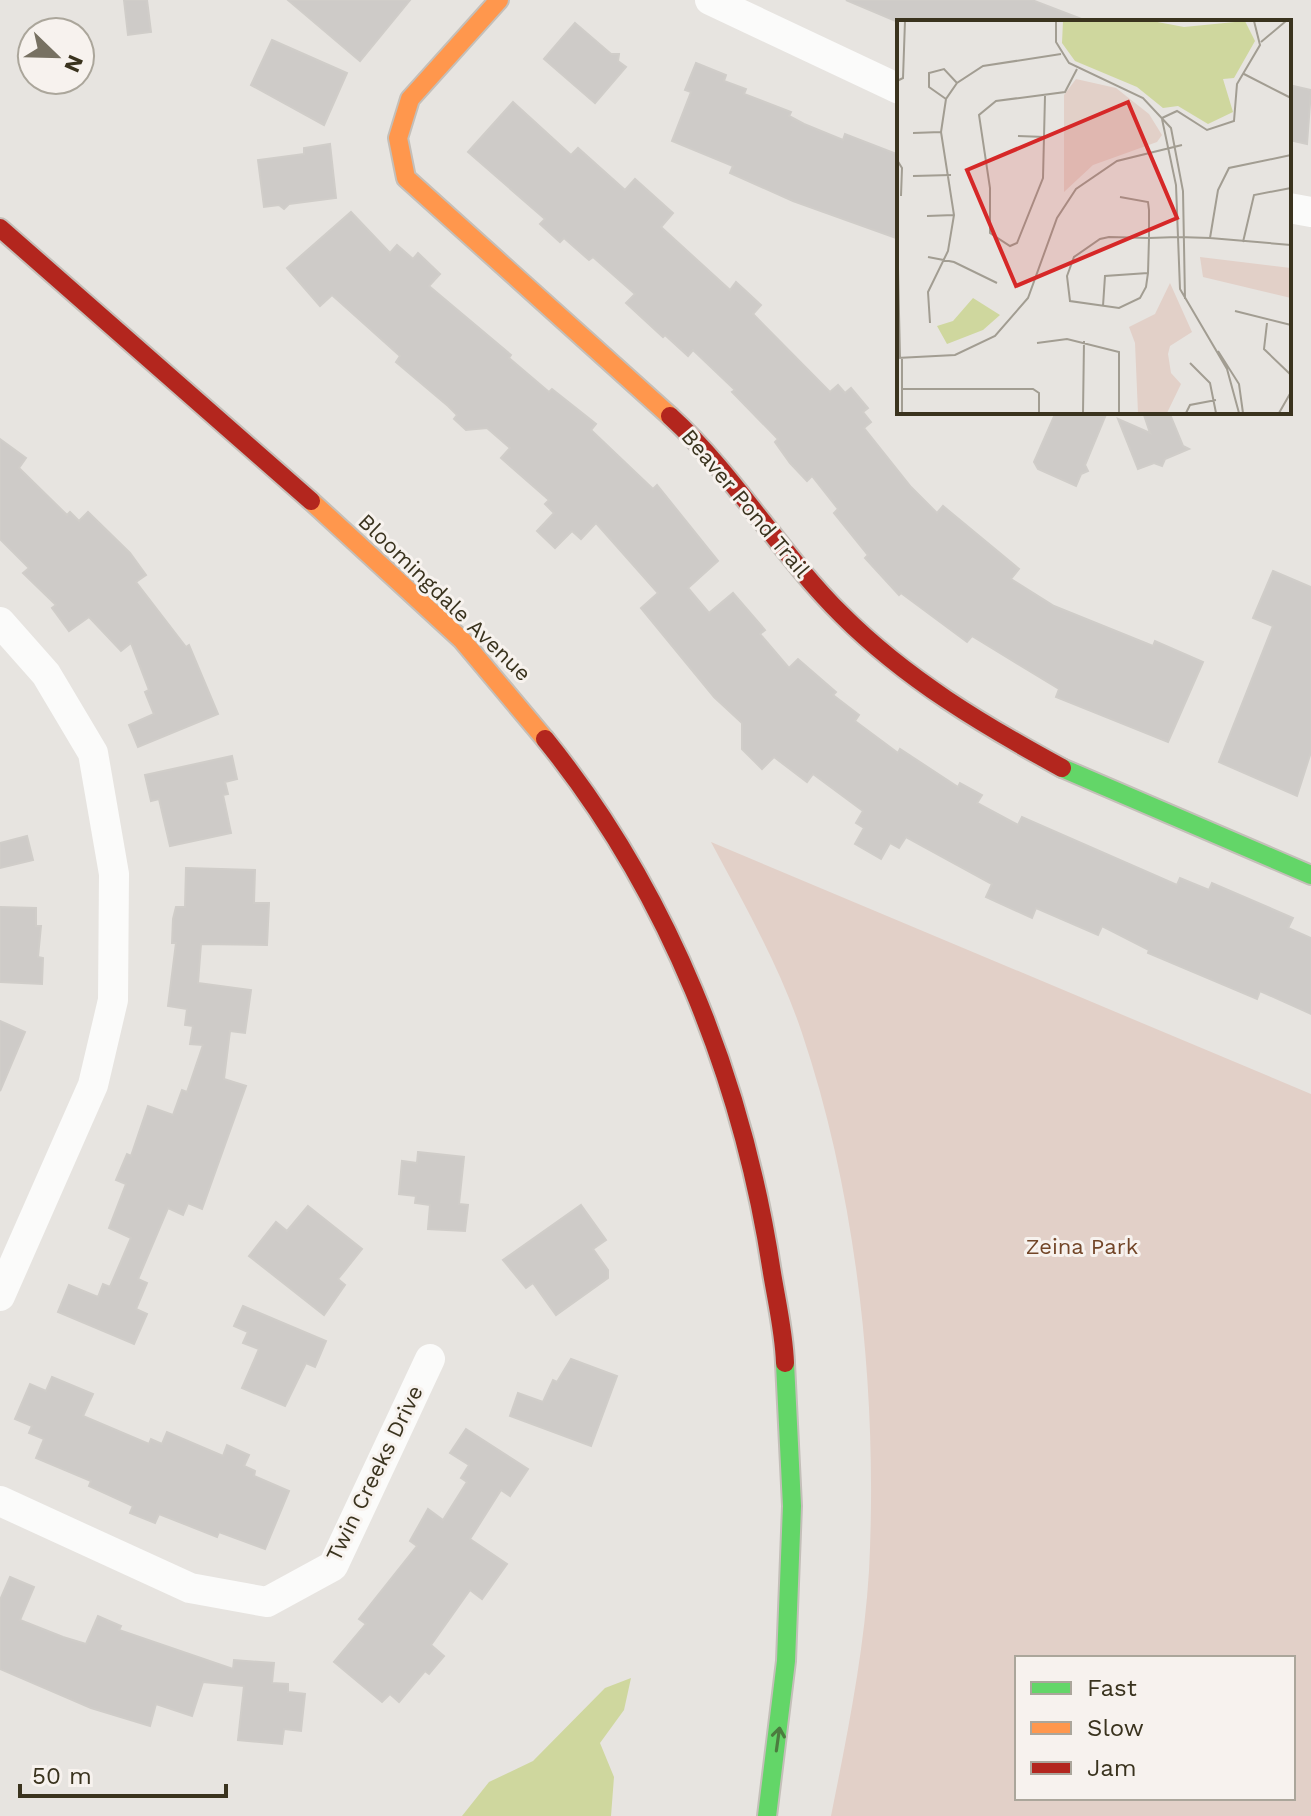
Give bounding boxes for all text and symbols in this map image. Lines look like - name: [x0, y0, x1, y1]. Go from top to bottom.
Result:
- north arrow: [16, 16, 96, 96]
- inset map: [897, 20, 1291, 414]
- text: N: [59, 51, 89, 76]
- street label: Beaver Pond Trail: [676, 424, 815, 583]
- street label: Bloomingdale Avenue: [353, 509, 536, 686]
- park label: Zeina Park: [1026, 1234, 1138, 1259]
- street label: Twin Creeks Drive: [321, 1381, 428, 1565]
- legend: [1015, 1656, 1295, 1800]
- text: Fast: [1087, 1674, 1137, 1702]
- text: Slow: [1087, 1714, 1144, 1742]
- one-way arrow: [771, 1727, 786, 1752]
- scale bar: [20, 1748, 226, 1798]
- text: Jam: [1087, 1754, 1137, 1782]
- text: 50 m: [32, 1762, 92, 1790]

